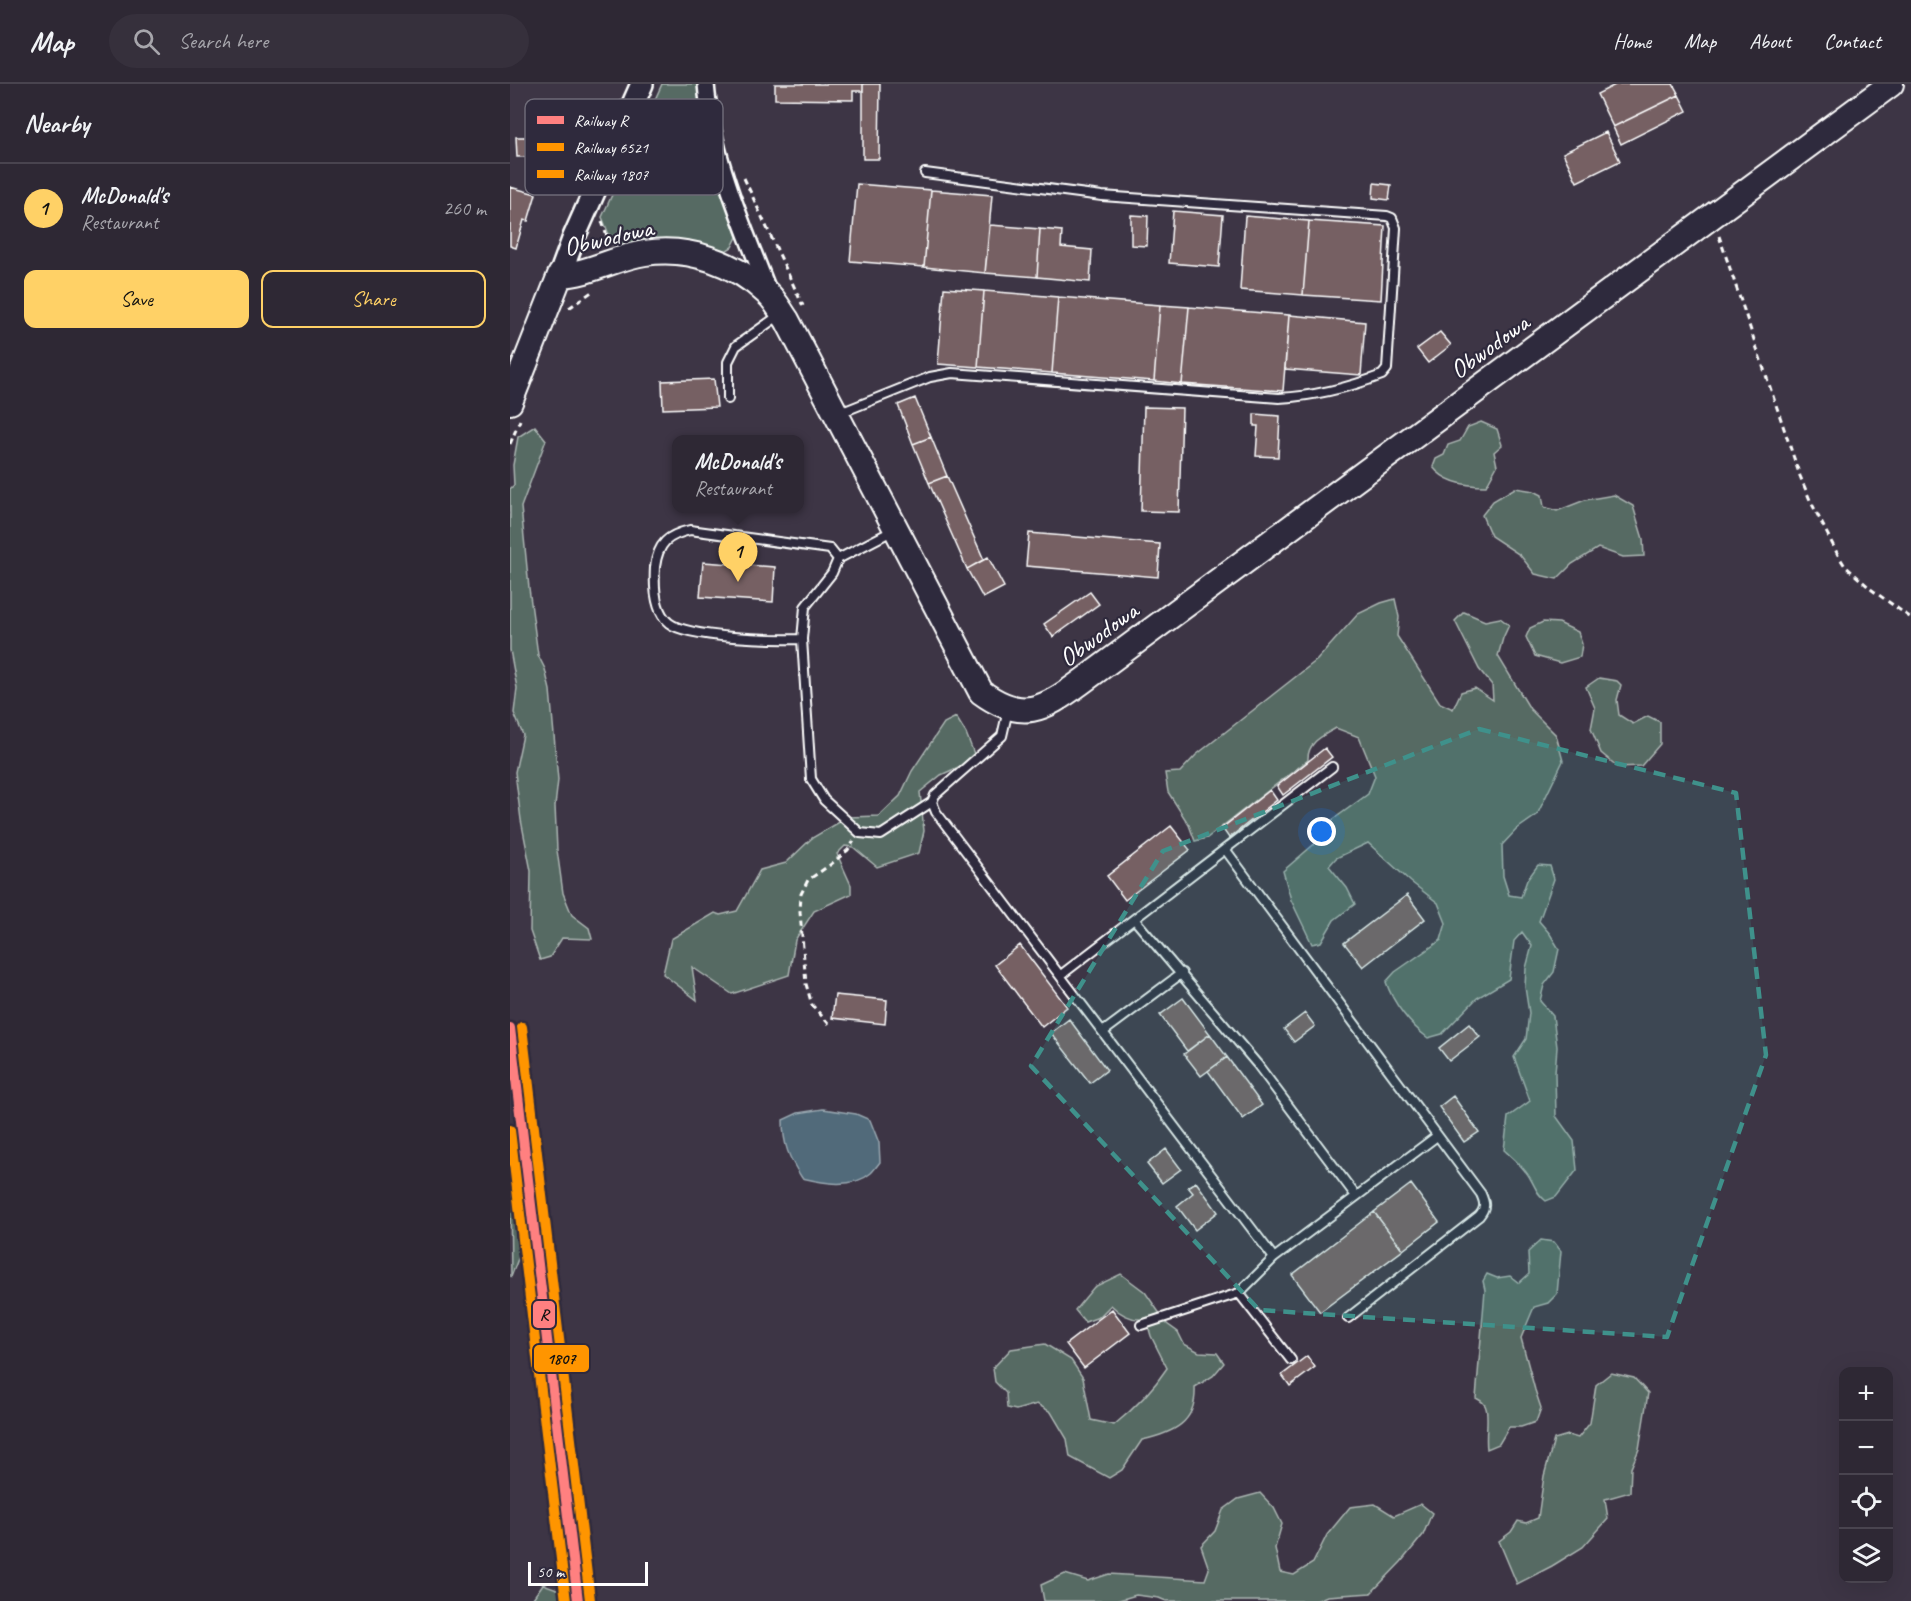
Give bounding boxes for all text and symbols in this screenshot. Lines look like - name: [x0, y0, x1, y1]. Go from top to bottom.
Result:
- search box: [109, 14, 529, 68]
- text: Map: [30, 24, 73, 59]
- icon: search: [130, 25, 163, 58]
- text: Search here: [178, 27, 268, 55]
- text: Home: [1613, 28, 1651, 54]
- text: Map: [1684, 28, 1716, 54]
- text: About: [1749, 28, 1791, 54]
- text: Contact: [1824, 28, 1881, 54]
- legend: [525, 99, 723, 195]
- text: Nearby: [24, 107, 89, 140]
- text: Railway R: [574, 111, 630, 131]
- text: Railway 6521: [574, 138, 649, 158]
- text: Railway 1807: [574, 165, 649, 185]
- text: McDonald's: [81, 182, 168, 210]
- text: 1: [39, 196, 48, 221]
- text: 260 m: [443, 196, 486, 221]
- text: Restaurant: [81, 210, 158, 235]
- street label: Obwodowa: [560, 211, 658, 264]
- button: Save: [24, 270, 249, 328]
- button: Share: [261, 270, 486, 328]
- street label: Obwodowa: [1443, 305, 1537, 386]
- popup: [672, 435, 804, 513]
- text: McDonald's: [694, 448, 782, 476]
- text: Restaurant: [694, 476, 772, 501]
- pin: 1: [718, 532, 758, 582]
- street label: Obwodowa: [1052, 593, 1146, 674]
- your location: [1307, 817, 1336, 846]
- line badge: R: [532, 1300, 556, 1329]
- text: R: [540, 1305, 551, 1325]
- line badge: 1807: [533, 1344, 590, 1373]
- text: 1807: [547, 1349, 577, 1369]
- map controls: [1839, 1367, 1893, 1583]
- button: +: [1839, 1367, 1893, 1421]
- button: −: [1839, 1421, 1893, 1475]
- button: locate: [1839, 1475, 1893, 1529]
- button: layers: [1839, 1529, 1893, 1583]
- scale bar: [528, 1559, 648, 1586]
- text: 50 m: [537, 1562, 564, 1582]

